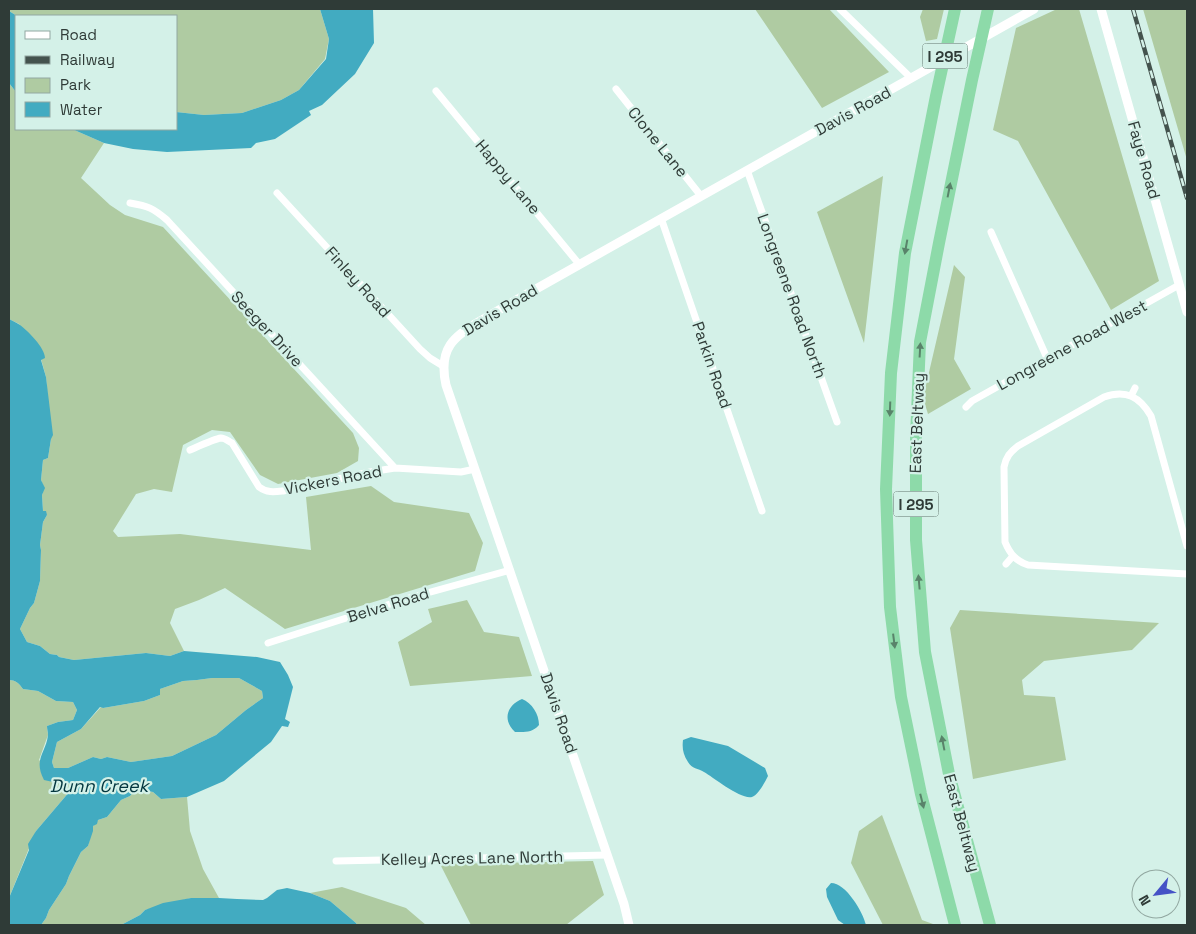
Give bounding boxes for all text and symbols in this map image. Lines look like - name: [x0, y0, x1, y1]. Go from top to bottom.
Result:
- legend: [15, 15, 178, 130]
- text: Road: [60, 25, 97, 44]
- road number: I 295: [922, 44, 968, 68]
- text: Railway: [60, 50, 115, 69]
- text: Park: [60, 75, 91, 94]
- street label: Davis Road: [811, 82, 895, 140]
- text: Water: [60, 100, 103, 119]
- street label: Clone Lane: [623, 102, 693, 182]
- street label: Faye Road: [1123, 119, 1165, 201]
- street label: Happy Lane: [471, 135, 545, 219]
- one-way arrow: [946, 182, 954, 198]
- street label: Longreene Road North: [752, 211, 832, 381]
- one-way arrow: [902, 240, 910, 256]
- street label: Finley Road: [320, 242, 396, 322]
- street label: Davis Road: [459, 279, 541, 341]
- street label: Seeger Drive: [226, 286, 308, 372]
- street label: Longreene Road West: [993, 295, 1151, 395]
- street label: Parkin Road: [687, 319, 737, 411]
- one-way arrow: [916, 341, 924, 357]
- street label: East Beltway: [905, 372, 929, 474]
- one-way arrow: [885, 401, 893, 417]
- street label: Vickers Road: [283, 460, 383, 500]
- road number: I 295: [894, 492, 938, 516]
- one-way arrow: [915, 574, 923, 590]
- street label: Belva Road: [344, 583, 432, 627]
- one-way arrow: [890, 633, 898, 649]
- street label: Davis Road: [535, 670, 583, 756]
- one-way arrow: [938, 734, 946, 750]
- street label: East Beltway: [939, 772, 985, 874]
- water label: Dunn Creek: [50, 774, 151, 797]
- one-way arrow: [919, 793, 927, 808]
- street label: Kelley Acres Lane North: [381, 846, 563, 870]
- north arrow: [1131, 869, 1181, 919]
- text: N: [1134, 892, 1155, 909]

